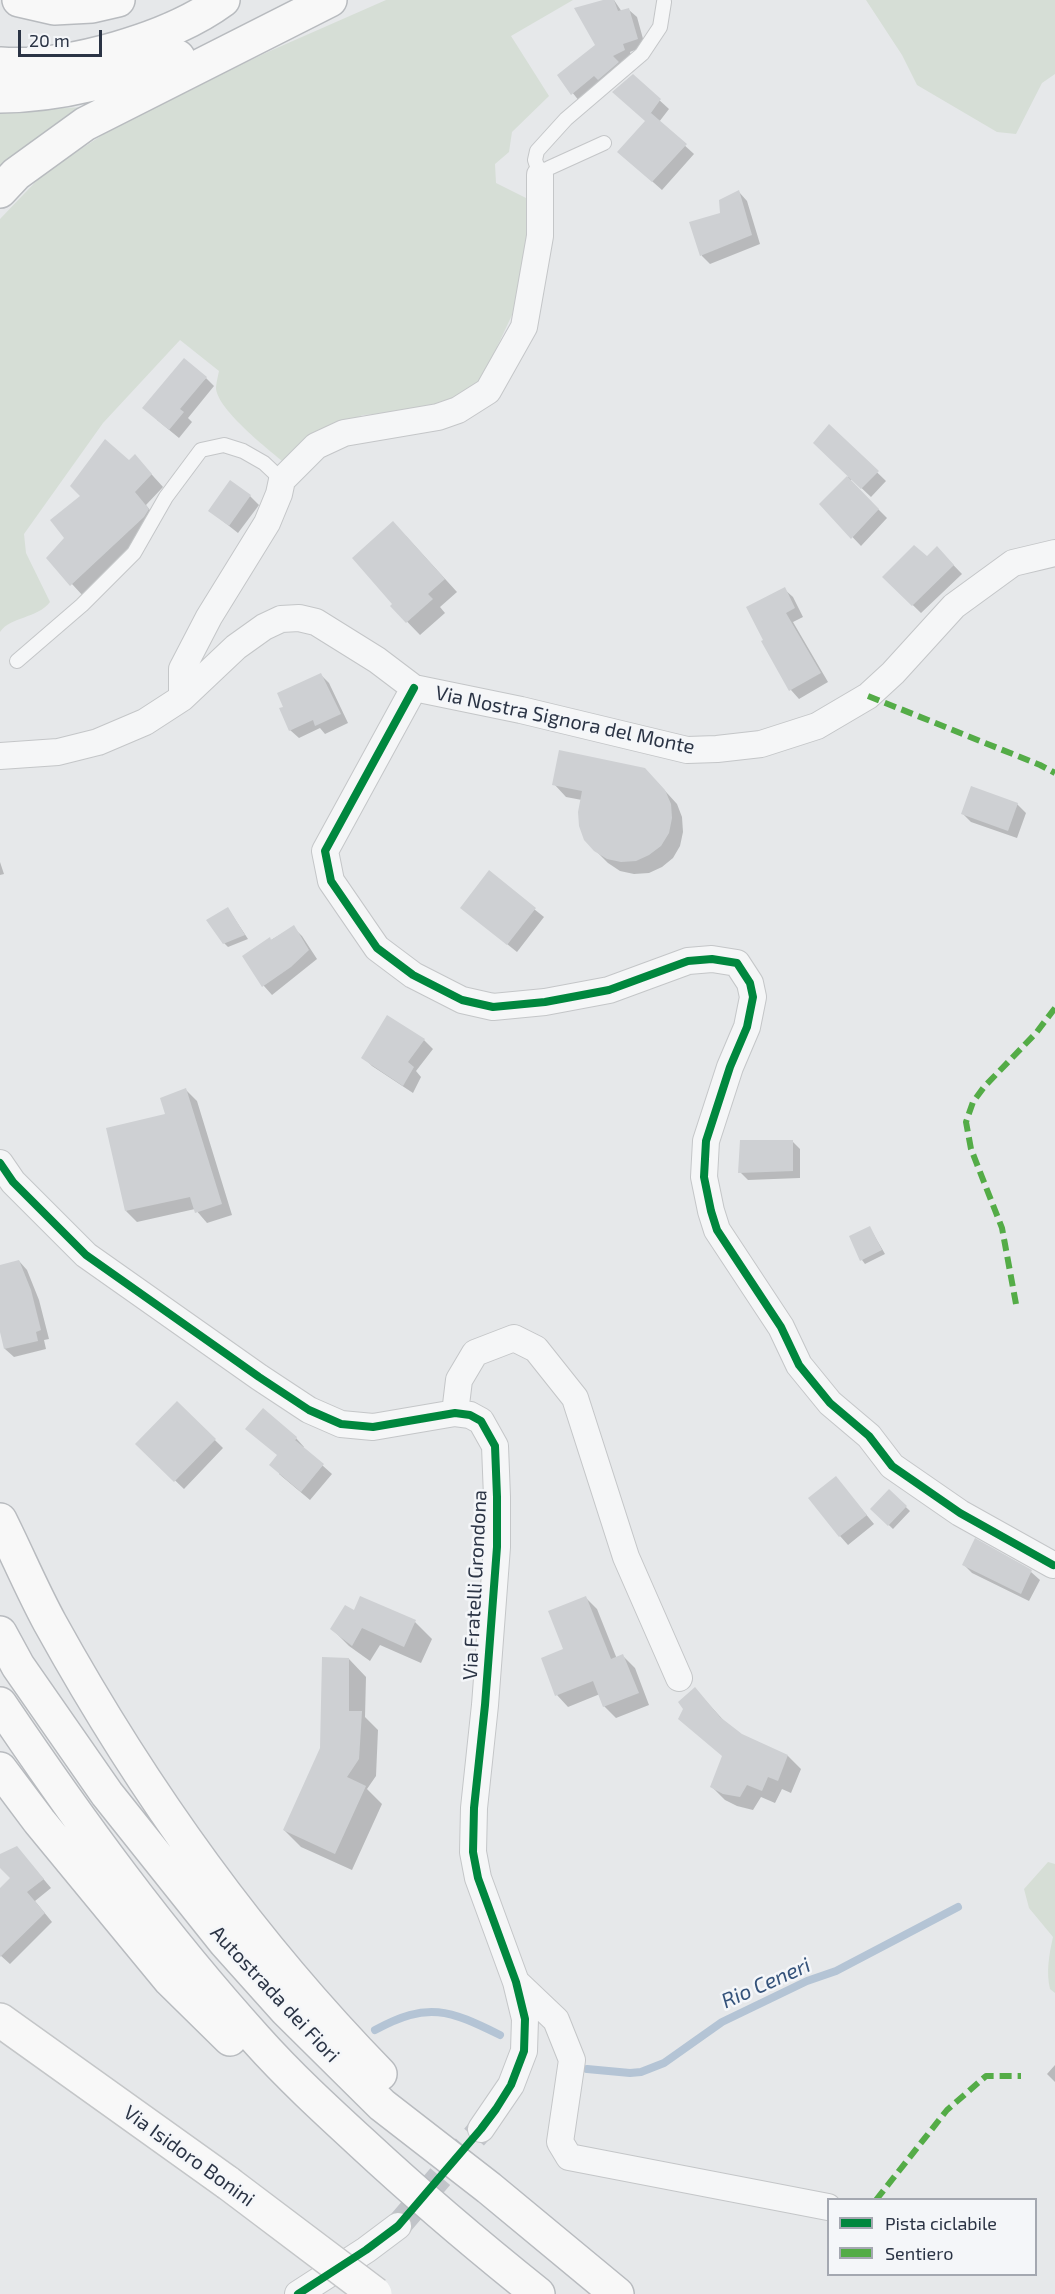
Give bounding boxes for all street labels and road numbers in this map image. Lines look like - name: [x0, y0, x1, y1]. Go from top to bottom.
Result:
- street label: Via Nostra Signora del Monte: [433, 681, 697, 759]
- street label: Via Fratelli Grondona: [458, 1489, 492, 1681]
- street label: Autostrada dei Fiori: [205, 1921, 345, 2067]
- street label: Via Isidoro Bonini: [119, 2100, 259, 2212]

